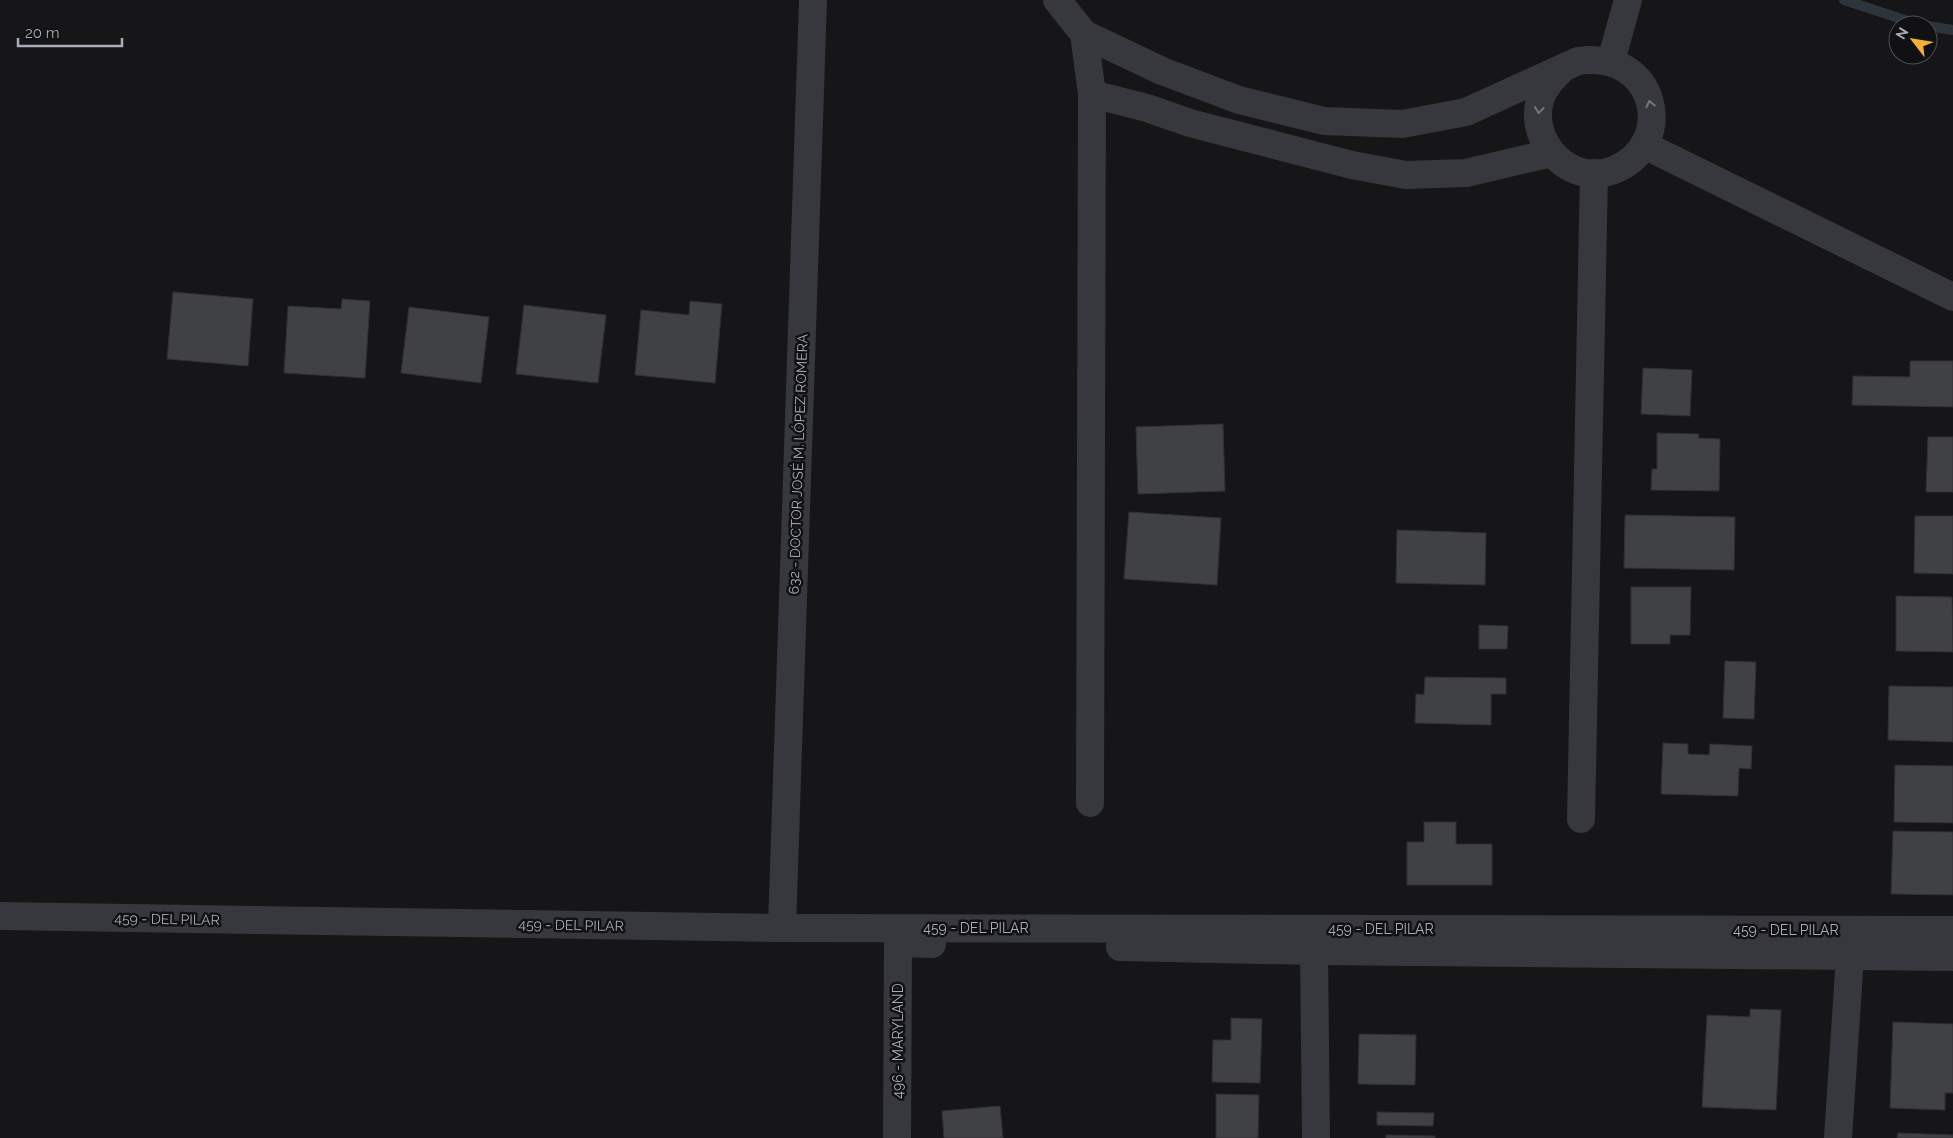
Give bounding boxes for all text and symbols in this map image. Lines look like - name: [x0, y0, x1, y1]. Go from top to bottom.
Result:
- scale bar: [18, 15, 121, 47]
- north arrow: [1888, 15, 1938, 65]
- text: 20 m: [25, 24, 60, 42]
- text: N: [1892, 25, 1911, 42]
- one-way arrow: [1645, 100, 1656, 109]
- one-way arrow: [1534, 106, 1544, 114]
- street label: 632 - DOCTOR JOSÉ M. LÓPEZ ROMERA: [784, 333, 811, 595]
- street label: 459 - DEL PILAR: [114, 910, 220, 928]
- street label: 459 - DEL PILAR: [518, 916, 624, 934]
- street label: 459 - DEL PILAR: [923, 920, 1029, 936]
- street label: 459 - DEL PILAR: [1328, 921, 1434, 937]
- street label: 459 - DEL PILAR: [1733, 922, 1839, 938]
- street label: 496 - MARYLAND: [890, 983, 906, 1099]

